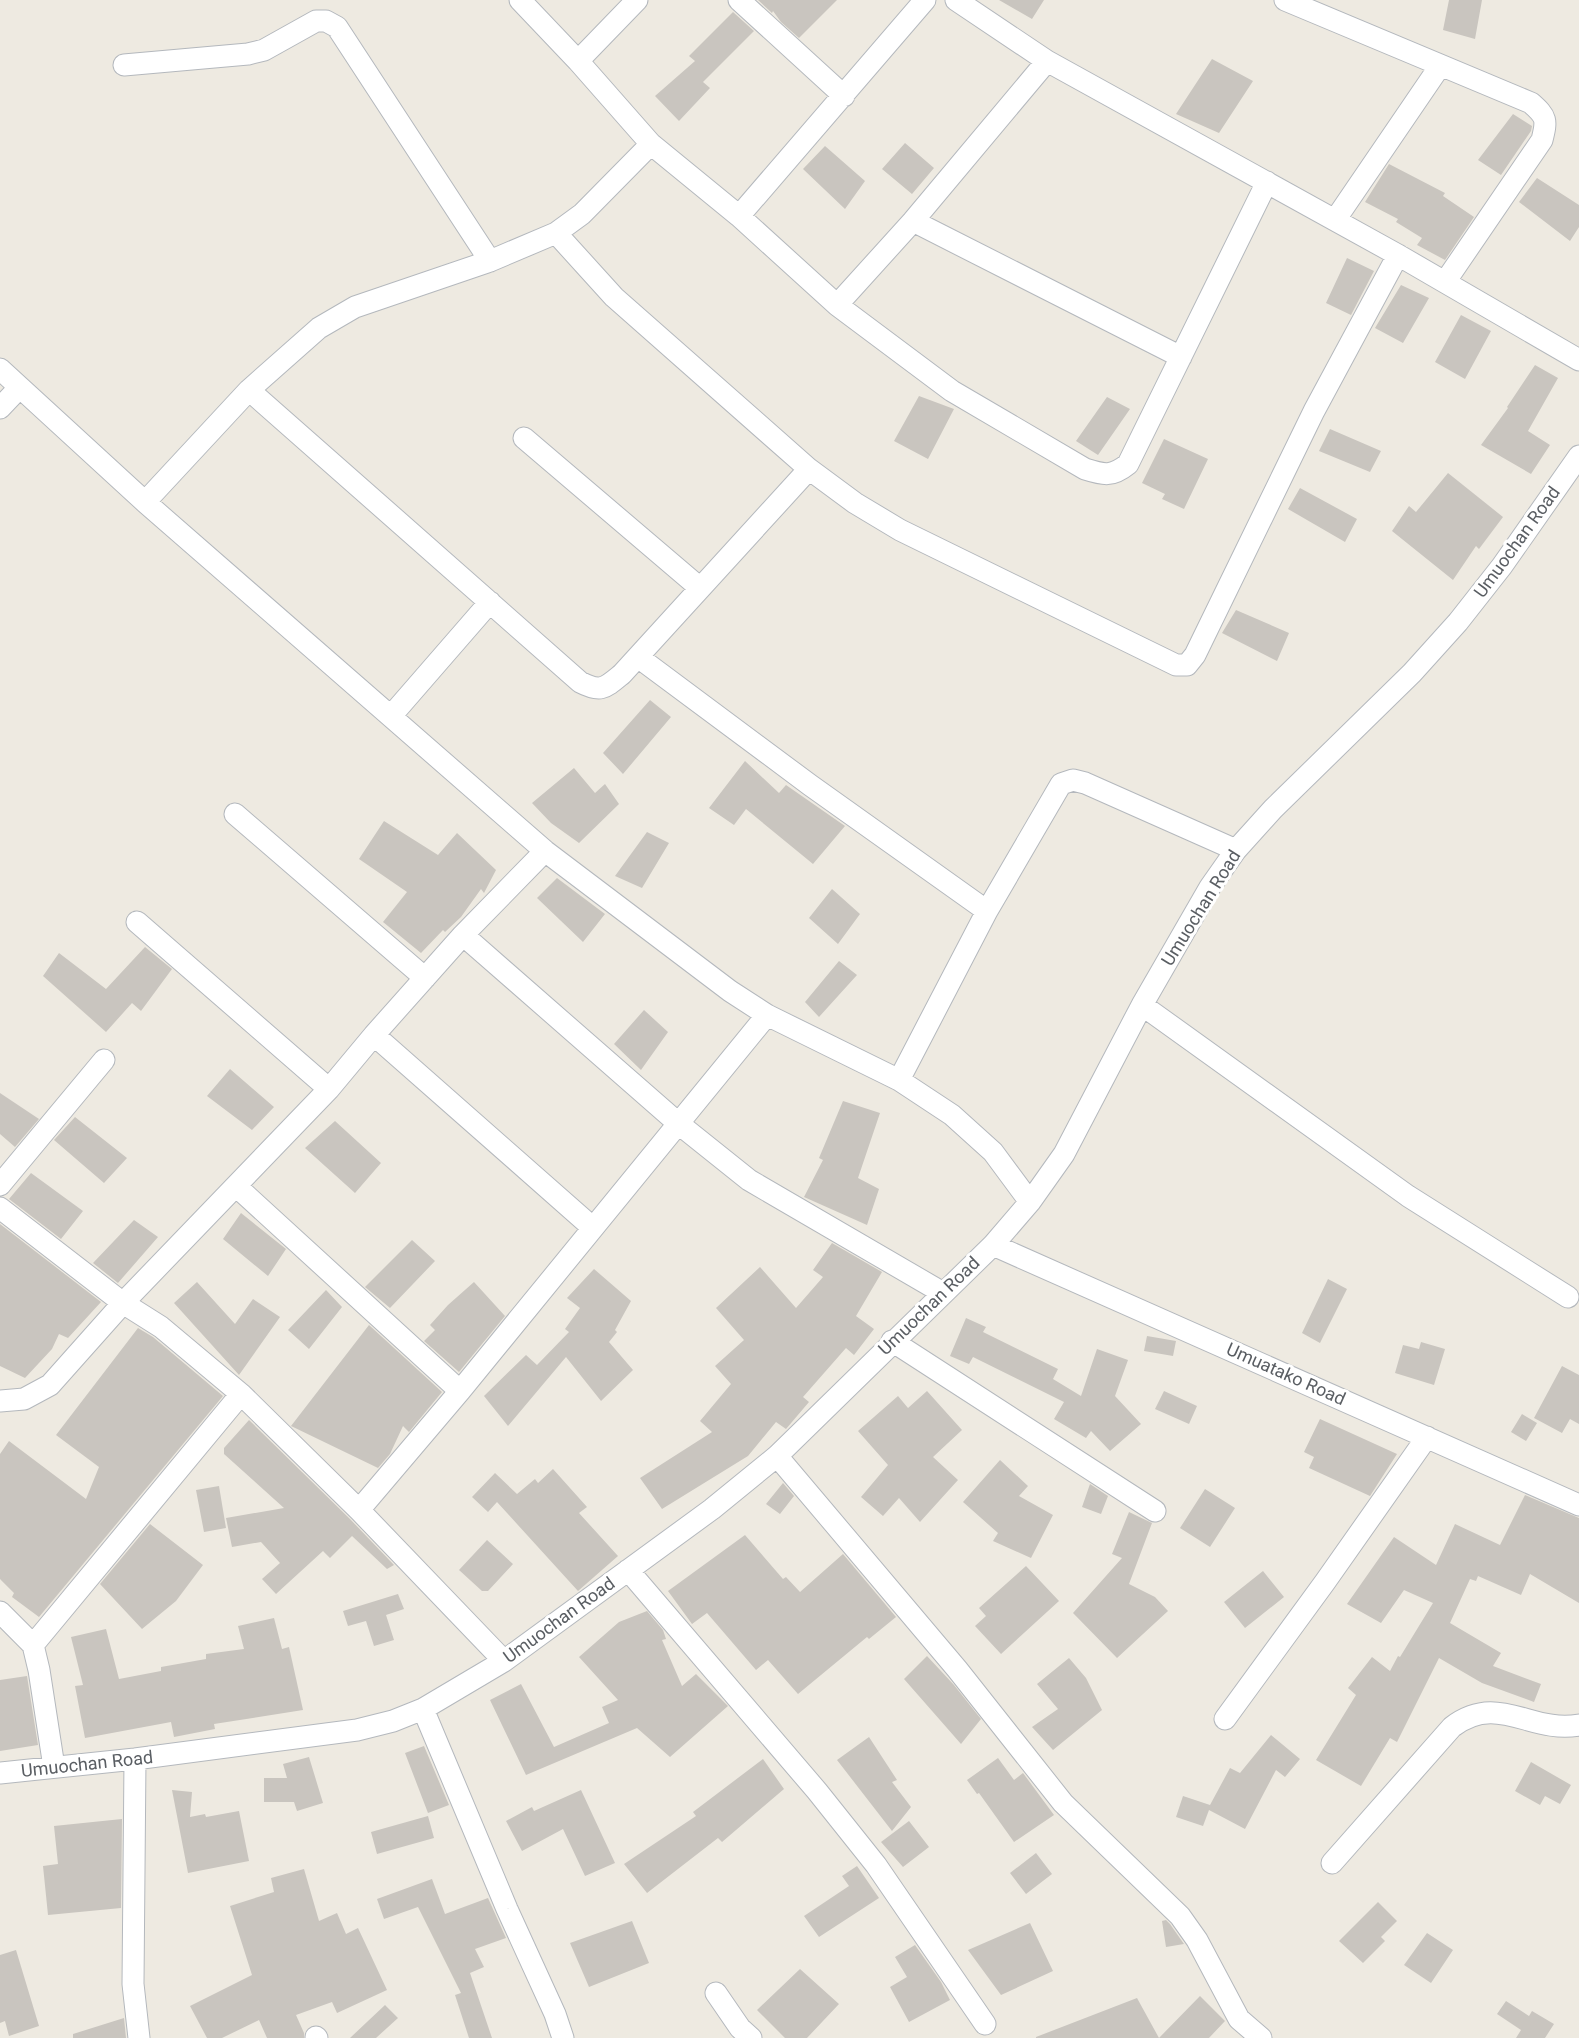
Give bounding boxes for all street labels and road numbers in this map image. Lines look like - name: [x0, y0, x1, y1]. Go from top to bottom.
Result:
- street label: Umuochan Road: [1469, 482, 1564, 601]
- street label: Umuochan Road: [1157, 846, 1245, 969]
- street label: Umuochan Road: [874, 1252, 984, 1359]
- street label: Umuatako Road: [1223, 1338, 1349, 1409]
- street label: Umuochan Road: [499, 1572, 618, 1667]
- street label: Umuochan Road: [20, 1746, 154, 1781]

